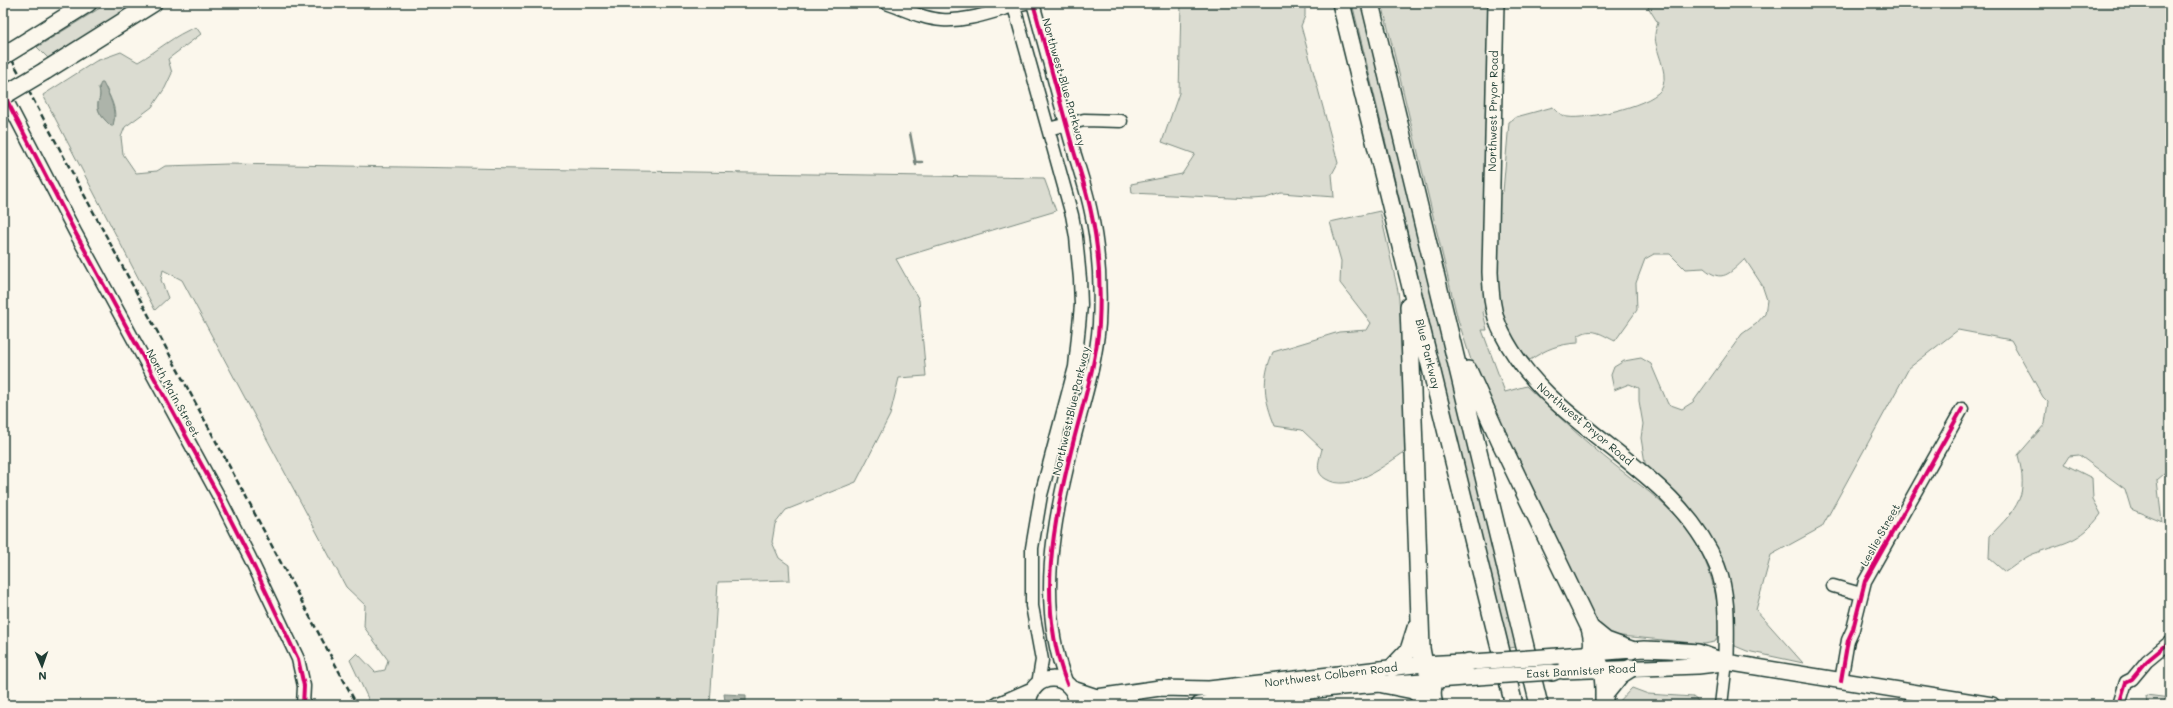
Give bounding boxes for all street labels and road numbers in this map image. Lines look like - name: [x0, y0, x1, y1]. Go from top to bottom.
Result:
- street label: Northwest Blue Parkway: [1039, 16, 1090, 148]
- street label: Northwest Pryor Road: [1484, 50, 1501, 172]
- street label: Blue Parkway: [1412, 317, 1445, 391]
- street label: Northwest Blue Parkway: [1048, 345, 1093, 477]
- street label: North Main Street: [143, 346, 204, 440]
- street label: Northwest Pryor Road: [1534, 379, 1637, 468]
- street label: Leslie Street: [1856, 501, 1903, 569]
- street label: Northwest Colbern Road: [1264, 659, 1398, 690]
- street label: East Bannister Road: [1526, 660, 1636, 681]

